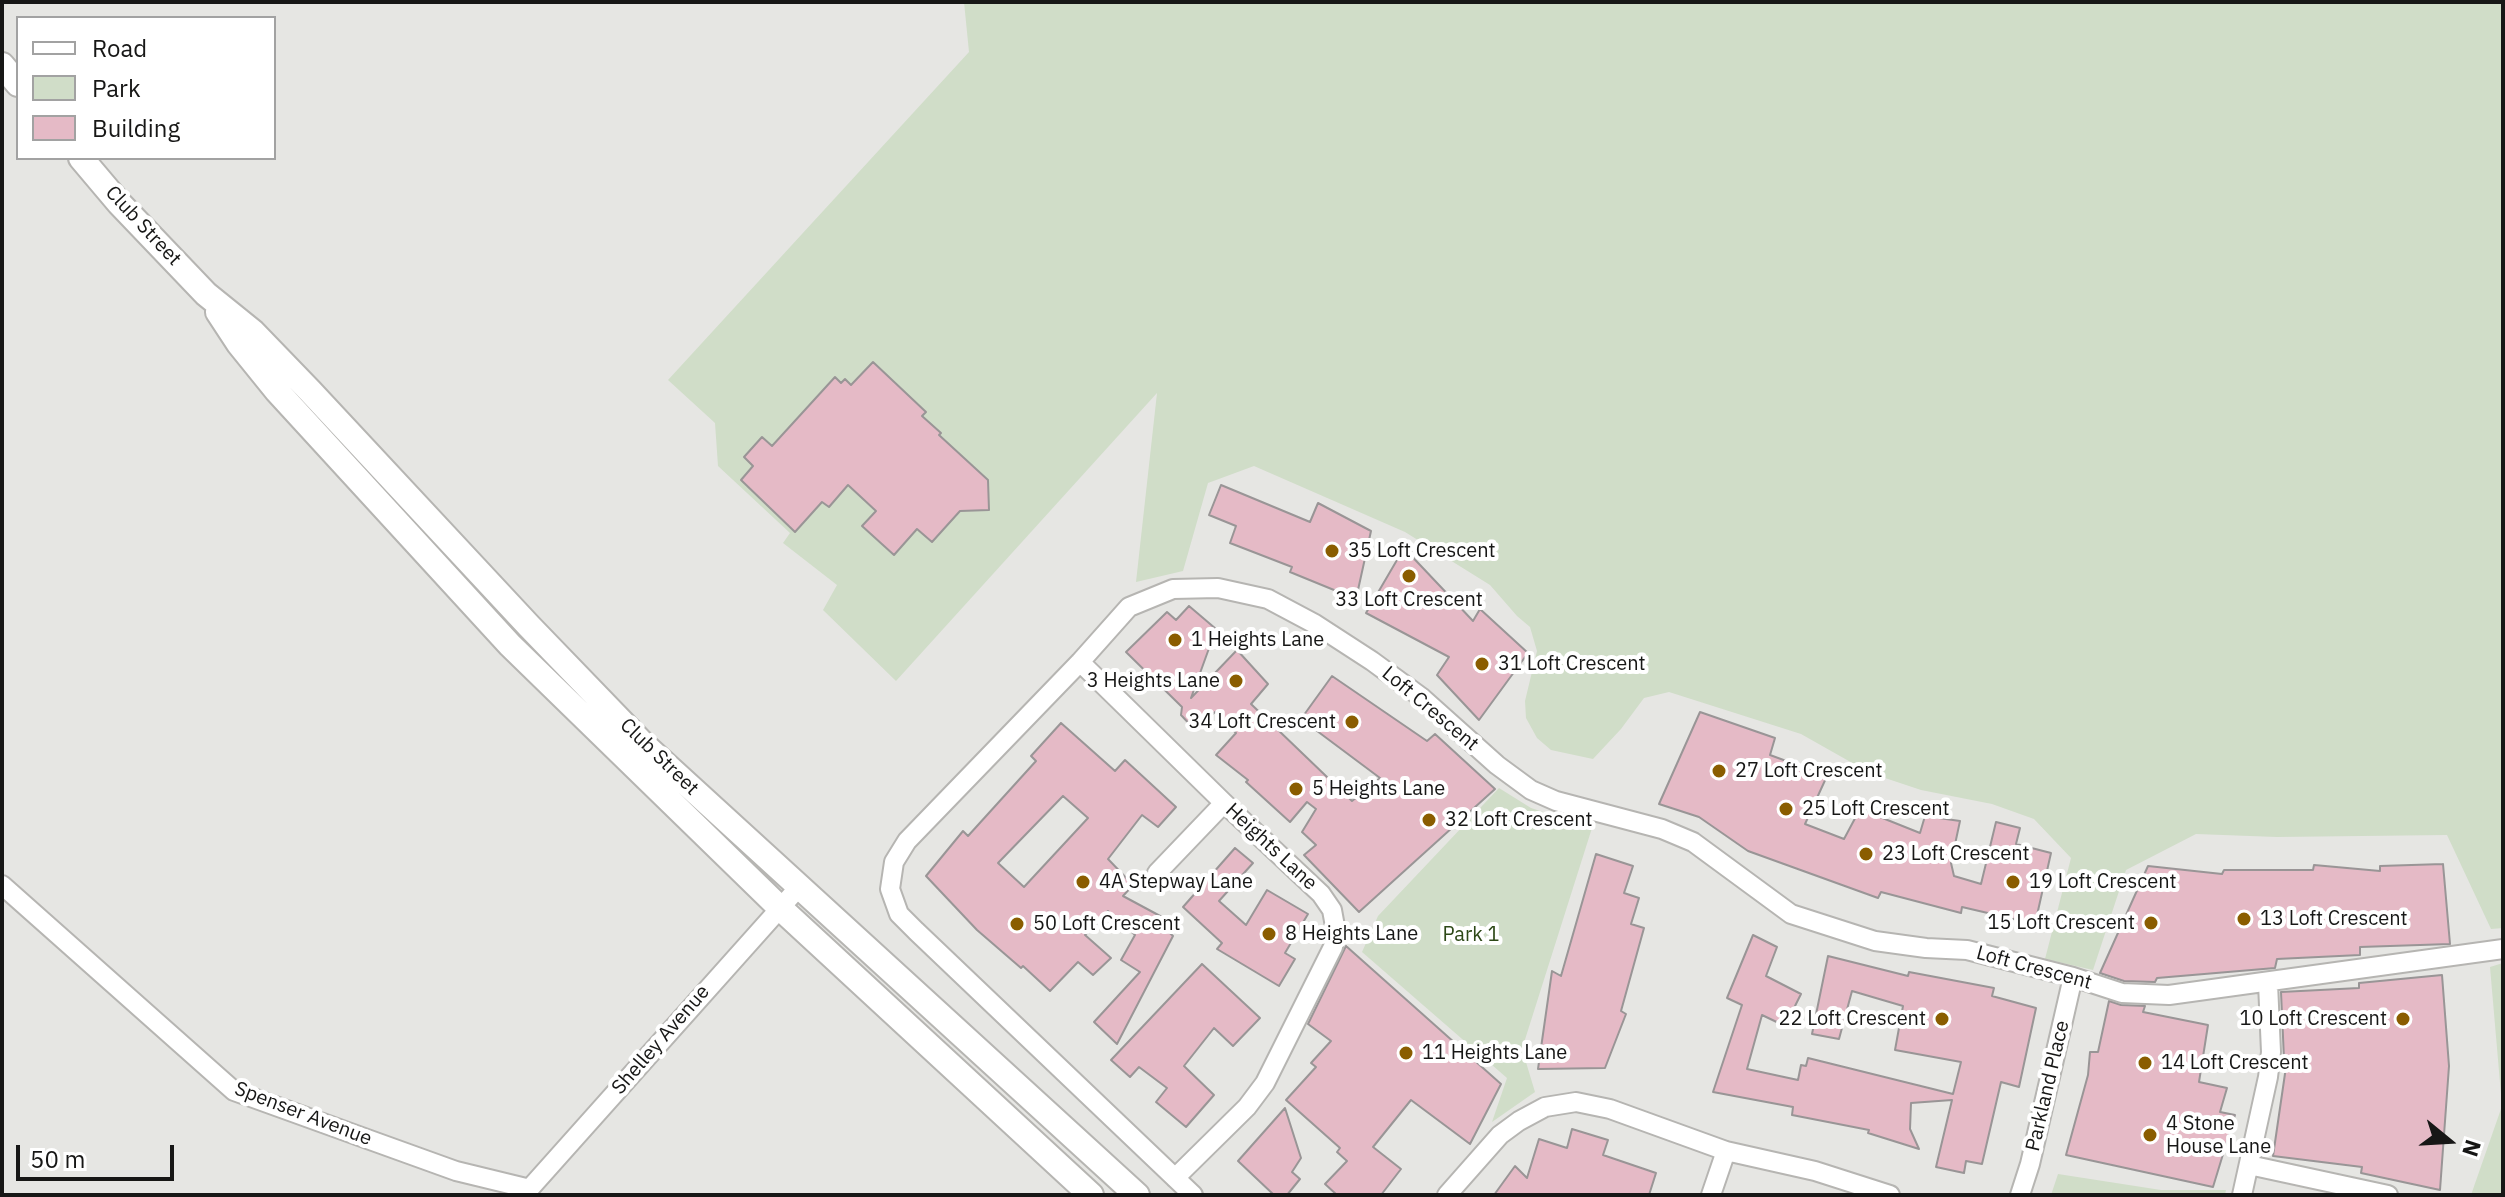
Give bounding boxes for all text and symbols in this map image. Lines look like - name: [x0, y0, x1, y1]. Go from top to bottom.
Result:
- legend: [16, 16, 276, 160]
- text: Road: [92, 32, 147, 64]
- text: Park: [92, 72, 141, 104]
- text: Building: [92, 112, 180, 144]
- street label: Club Street: [100, 181, 186, 271]
- place label: 35 Loft Crescent: [1348, 539, 1496, 563]
- marker: 35 Loft Crescent: [1323, 542, 1341, 560]
- marker: 33 Loft Crescent: [1400, 567, 1418, 585]
- place label: 33 Loft Crescent: [1335, 588, 1483, 612]
- place label: 1 Heights Lane: [1191, 628, 1324, 652]
- marker: 1 Heights Lane: [1166, 631, 1184, 649]
- place label: 31 Loft Crescent: [1498, 652, 1646, 676]
- marker: 31 Loft Crescent: [1473, 655, 1491, 673]
- street label: Loft Crescent: [1377, 662, 1483, 756]
- place label: 3 Heights Lane: [1087, 669, 1220, 693]
- marker: 3 Heights Lane: [1227, 672, 1245, 690]
- place label: 34 Loft Crescent: [1188, 710, 1336, 734]
- street label: Club Street: [615, 713, 703, 801]
- marker: 34 Loft Crescent: [1343, 713, 1361, 731]
- place label: 27 Loft Crescent: [1735, 759, 1883, 783]
- marker: 27 Loft Crescent: [1710, 762, 1728, 780]
- place label: 5 Heights Lane: [1312, 777, 1445, 801]
- marker: 5 Heights Lane: [1287, 780, 1305, 798]
- place label: 25 Loft Crescent: [1802, 797, 1950, 821]
- street label: Heights Lane: [1220, 798, 1322, 896]
- marker: 25 Loft Crescent: [1777, 800, 1795, 818]
- place label: 32 Loft Crescent: [1445, 808, 1593, 832]
- marker: 32 Loft Crescent: [1420, 811, 1438, 829]
- place label: 23 Loft Crescent: [1882, 842, 2030, 866]
- marker: 23 Loft Crescent: [1857, 845, 1875, 863]
- place label: 4A Stepway Lane: [1099, 870, 1253, 894]
- place label: 19 Loft Crescent: [2029, 870, 2177, 894]
- marker: 4A Stepway Lane: [1074, 873, 1092, 891]
- marker: 19 Loft Crescent: [2004, 873, 2022, 891]
- place label: 13 Loft Crescent: [2260, 907, 2408, 931]
- marker: 13 Loft Crescent: [2235, 910, 2253, 928]
- place label: 15 Loft Crescent: [1987, 911, 2135, 935]
- place label: 50 Loft Crescent: [1033, 912, 1181, 936]
- marker: 15 Loft Crescent: [2142, 914, 2160, 932]
- marker: 50 Loft Crescent: [1008, 915, 1026, 933]
- place label: 8 Heights Lane: [1285, 922, 1418, 946]
- park label: Park 1: [1442, 923, 1500, 947]
- marker: 8 Heights Lane: [1260, 925, 1278, 943]
- street label: Loft Crescent: [1974, 941, 2094, 995]
- street label: Shelley Avenue: [607, 980, 715, 1100]
- place label: 22 Loft Crescent: [1778, 1007, 1926, 1031]
- place label: 10 Loft Crescent: [2239, 1007, 2387, 1031]
- marker: 22 Loft Crescent: [1933, 1010, 1951, 1028]
- marker: 10 Loft Crescent: [2394, 1010, 2412, 1028]
- street label: Parkland Place: [2021, 1018, 2075, 1154]
- place label: 11 Heights Lane: [1422, 1041, 1567, 1065]
- marker: 11 Heights Lane: [1397, 1044, 1415, 1062]
- place label: 14 Loft Crescent: [2161, 1051, 2309, 1075]
- marker: 14 Loft Crescent: [2136, 1054, 2154, 1072]
- street label: Spenser Avenue: [231, 1077, 375, 1151]
- north arrow: [2409, 1101, 2489, 1181]
- place label: 4 Stone House Lane: [2166, 1112, 2271, 1159]
- marker: 4 Stone House Lane: [2141, 1126, 2159, 1144]
- scale bar: [20, 1129, 178, 1179]
- text: N: [2456, 1137, 2489, 1161]
- text: 50 m: [30, 1143, 85, 1175]

